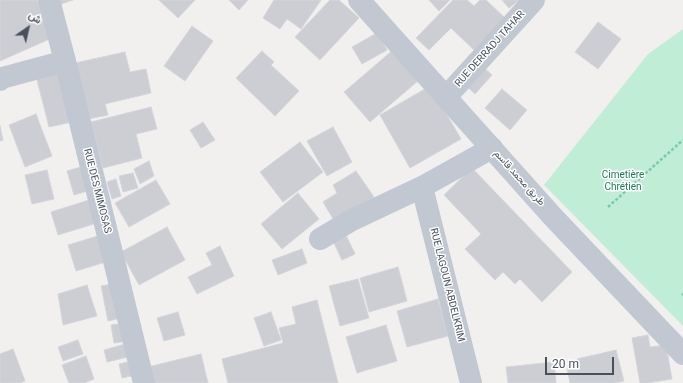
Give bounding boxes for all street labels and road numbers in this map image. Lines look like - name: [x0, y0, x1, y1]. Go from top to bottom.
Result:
- street label: RUE DERRADJ TAHAR: [453, 8, 527, 90]
- street label: RUE DES MIMOSAS: [81, 147, 113, 235]
- street label: طريق محمد قاسم: [491, 148, 547, 208]
- street label: RUE LAGOUN ABDELKRIM: [427, 227, 467, 343]

